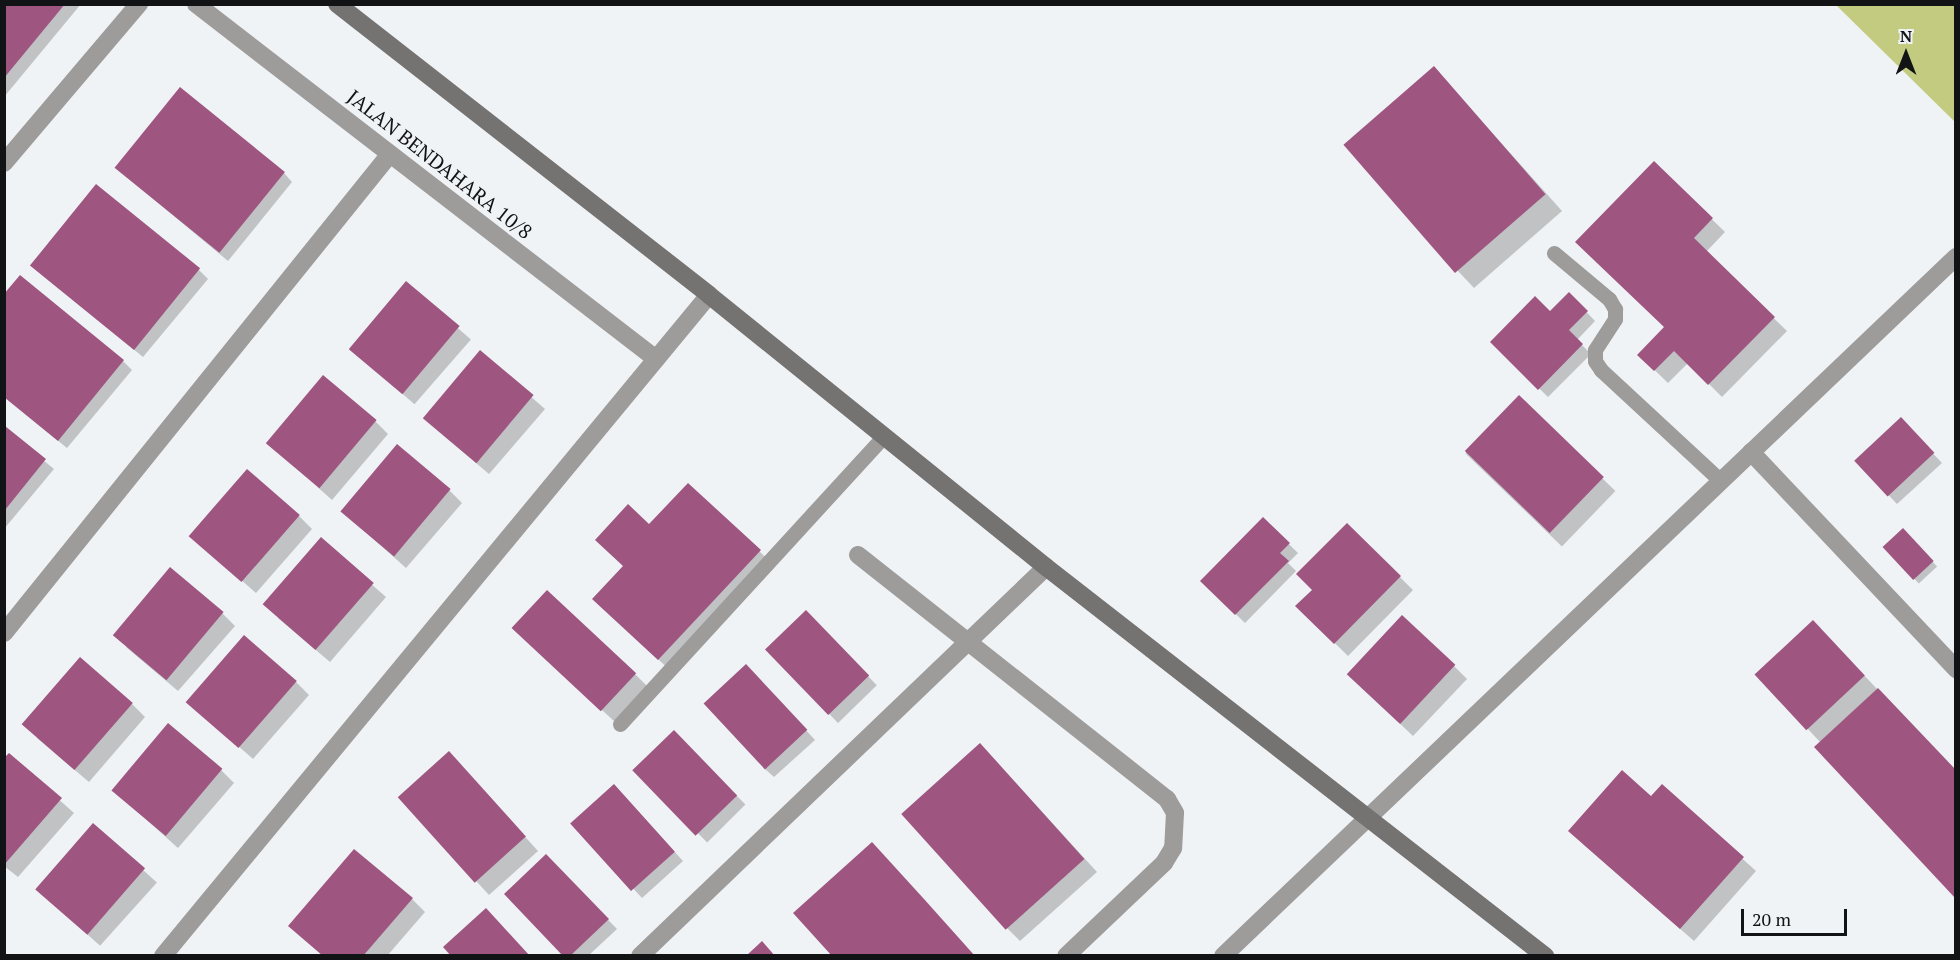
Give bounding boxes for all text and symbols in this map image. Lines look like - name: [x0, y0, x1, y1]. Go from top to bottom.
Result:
- north arrow: [1876, 24, 1936, 84]
- text: N: [1900, 25, 1912, 47]
- street label: JALAN BENDAHARA 10/8: [343, 84, 537, 244]
- scale bar: [1744, 897, 1850, 935]
- text: 20 m: [1752, 907, 1791, 931]

